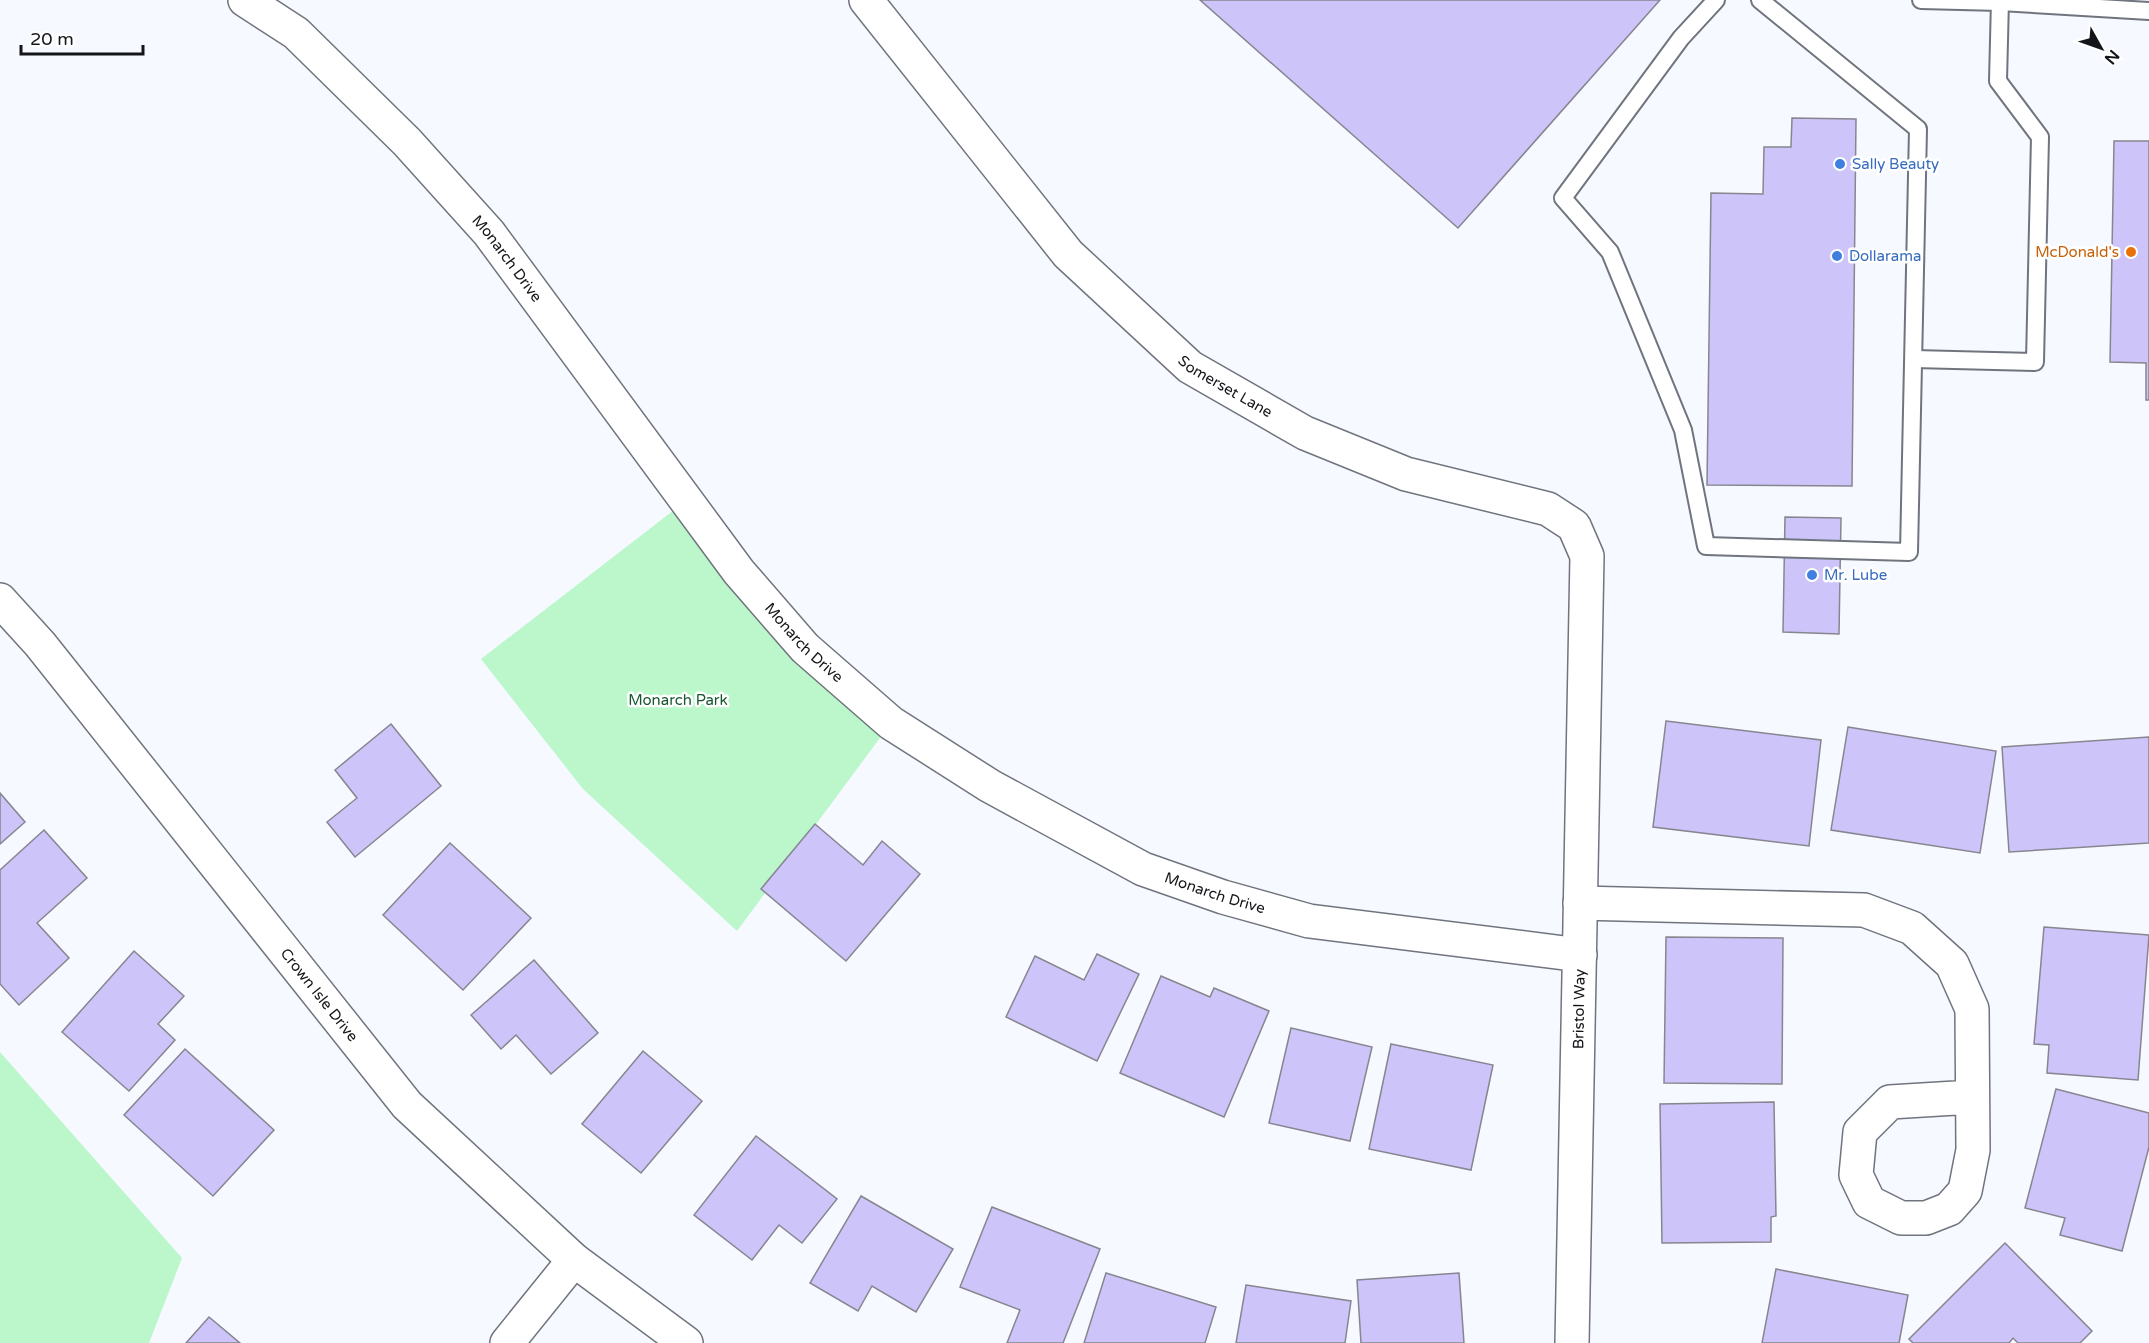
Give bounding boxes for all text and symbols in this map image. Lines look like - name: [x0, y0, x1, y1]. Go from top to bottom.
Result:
- scale bar: [21, 18, 142, 56]
- north arrow: [2071, 18, 2131, 78]
- text: 20 m: [30, 28, 74, 50]
- text: N: [2100, 46, 2124, 68]
- place label: Sally Beauty: [1852, 155, 1939, 173]
- marker: Sally Beauty: [1833, 157, 1847, 171]
- street label: Monarch Drive: [468, 211, 546, 306]
- place label: McDonald's: [2035, 243, 2119, 261]
- marker: McDonald's: [2124, 245, 2138, 259]
- place label: Dollarama: [1849, 247, 1921, 265]
- marker: Dollarama: [1830, 249, 1844, 263]
- street label: Somerset Lane: [1174, 352, 1275, 421]
- place label: Mr. Lube: [1824, 566, 1887, 584]
- marker: Mr. Lube: [1805, 568, 1819, 582]
- street label: Monarch Drive: [761, 599, 847, 686]
- park label: Monarch Park: [628, 691, 728, 709]
- street label: Monarch Drive: [1162, 868, 1267, 917]
- street label: Crown Isle Drive: [277, 945, 362, 1045]
- street label: Bristol Way: [1569, 969, 1589, 1049]

